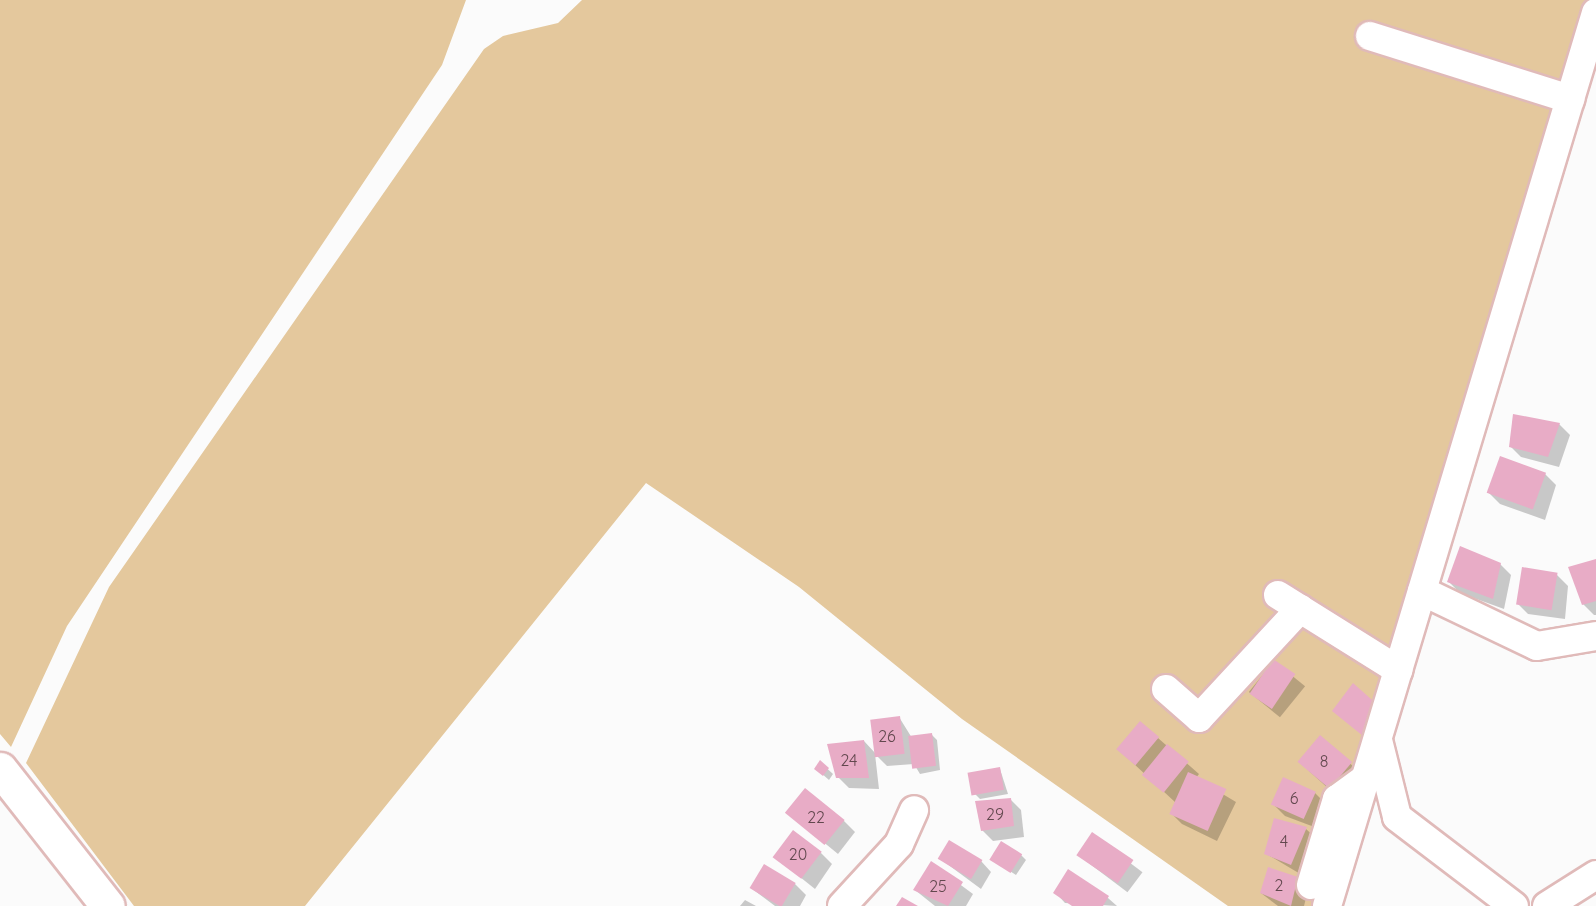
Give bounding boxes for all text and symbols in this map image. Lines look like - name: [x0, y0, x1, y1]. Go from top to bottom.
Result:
- house number: 26: [878, 726, 896, 746]
- house number: 24: [840, 750, 858, 770]
- house number: 8: [1320, 751, 1328, 771]
- house number: 6: [1290, 788, 1298, 808]
- house number: 29: [986, 804, 1004, 824]
- house number: 22: [807, 807, 825, 827]
- house number: 4: [1280, 831, 1288, 851]
- house number: 20: [789, 844, 807, 864]
- house number: 2: [1275, 875, 1283, 895]
- house number: 25: [929, 876, 947, 896]

